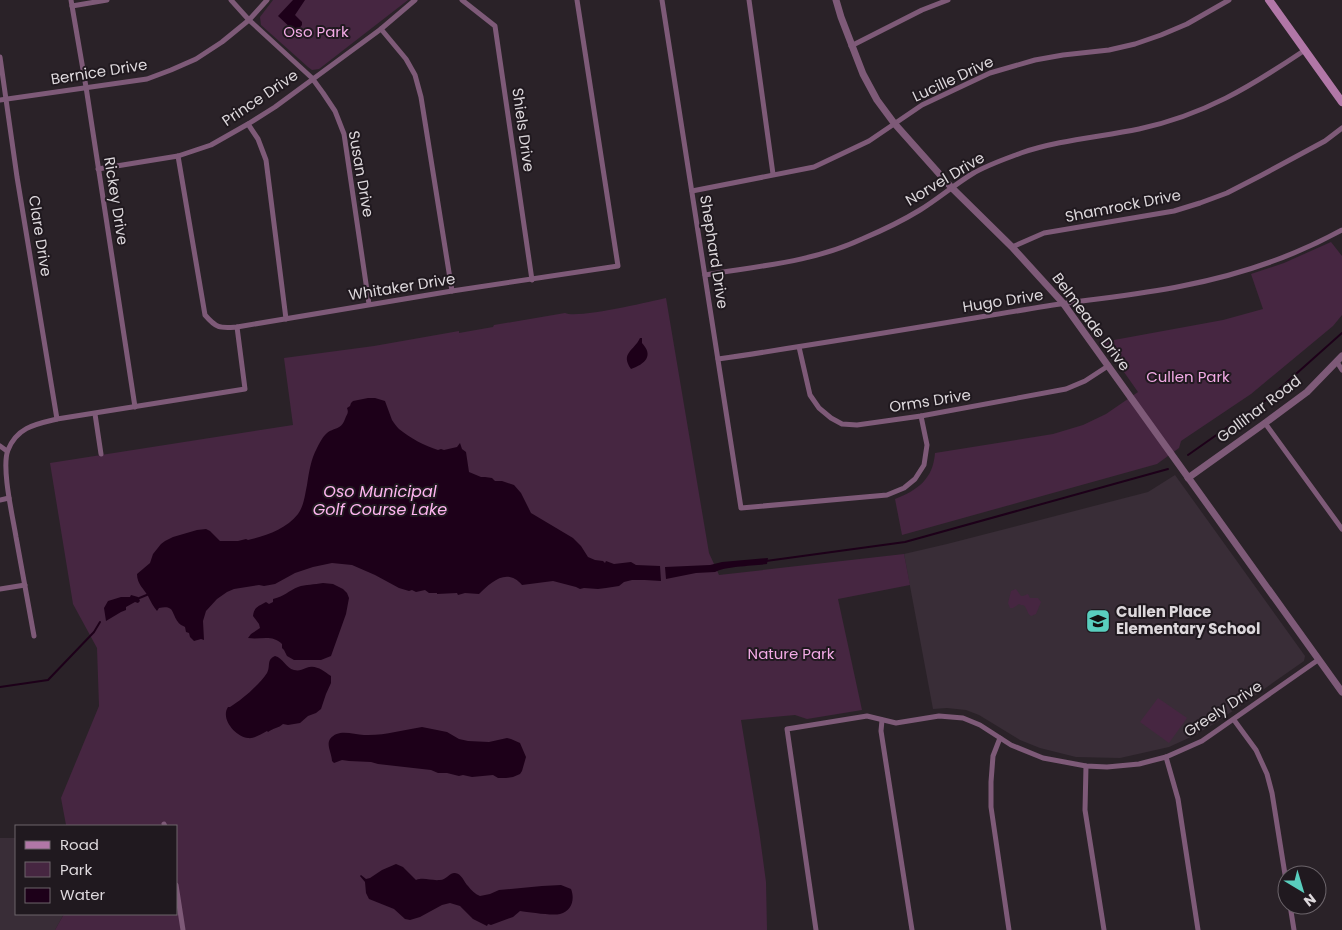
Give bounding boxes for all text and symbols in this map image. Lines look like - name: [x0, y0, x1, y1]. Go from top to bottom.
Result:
- park label: Oso Park: [283, 21, 349, 42]
- street label: Lucille Drive: [909, 51, 997, 106]
- street label: Bernice Drive: [49, 54, 149, 89]
- street label: Prince Drive: [218, 64, 302, 131]
- street label: Shiels Drive: [507, 87, 540, 173]
- street label: Susan Drive: [344, 129, 379, 219]
- street label: Norvel Drive: [901, 147, 988, 210]
- street label: Rickey Drive: [99, 155, 134, 247]
- street label: Shamrock Drive: [1063, 184, 1183, 227]
- street label: Clare Drive: [24, 194, 57, 278]
- street label: Shephard Drive: [695, 194, 734, 310]
- street label: Whitaker Drive: [347, 268, 457, 305]
- street label: Belmeade Drive: [1047, 268, 1135, 375]
- street label: Hugo Drive: [961, 284, 1045, 317]
- park label: Cullen Park: [1146, 366, 1230, 387]
- street label: Gollihar Road: [1212, 370, 1305, 447]
- street label: Orms Drive: [888, 384, 972, 417]
- water label: Oso Municipal Golf Course Lake: [313, 480, 447, 521]
- place label: Cullen Place Elementary School: [1116, 601, 1260, 639]
- school or university icon: Cullen Place Elementary School: [1085, 608, 1111, 634]
- park label: Nature Park: [748, 643, 835, 664]
- street label: Greely Drive: [1179, 675, 1266, 742]
- legend: [15, 825, 178, 915]
- text: Road: [60, 834, 99, 855]
- text: Park: [60, 859, 92, 880]
- north arrow: [1277, 865, 1327, 915]
- text: Water: [60, 884, 106, 905]
- text: N: [1300, 889, 1320, 911]

